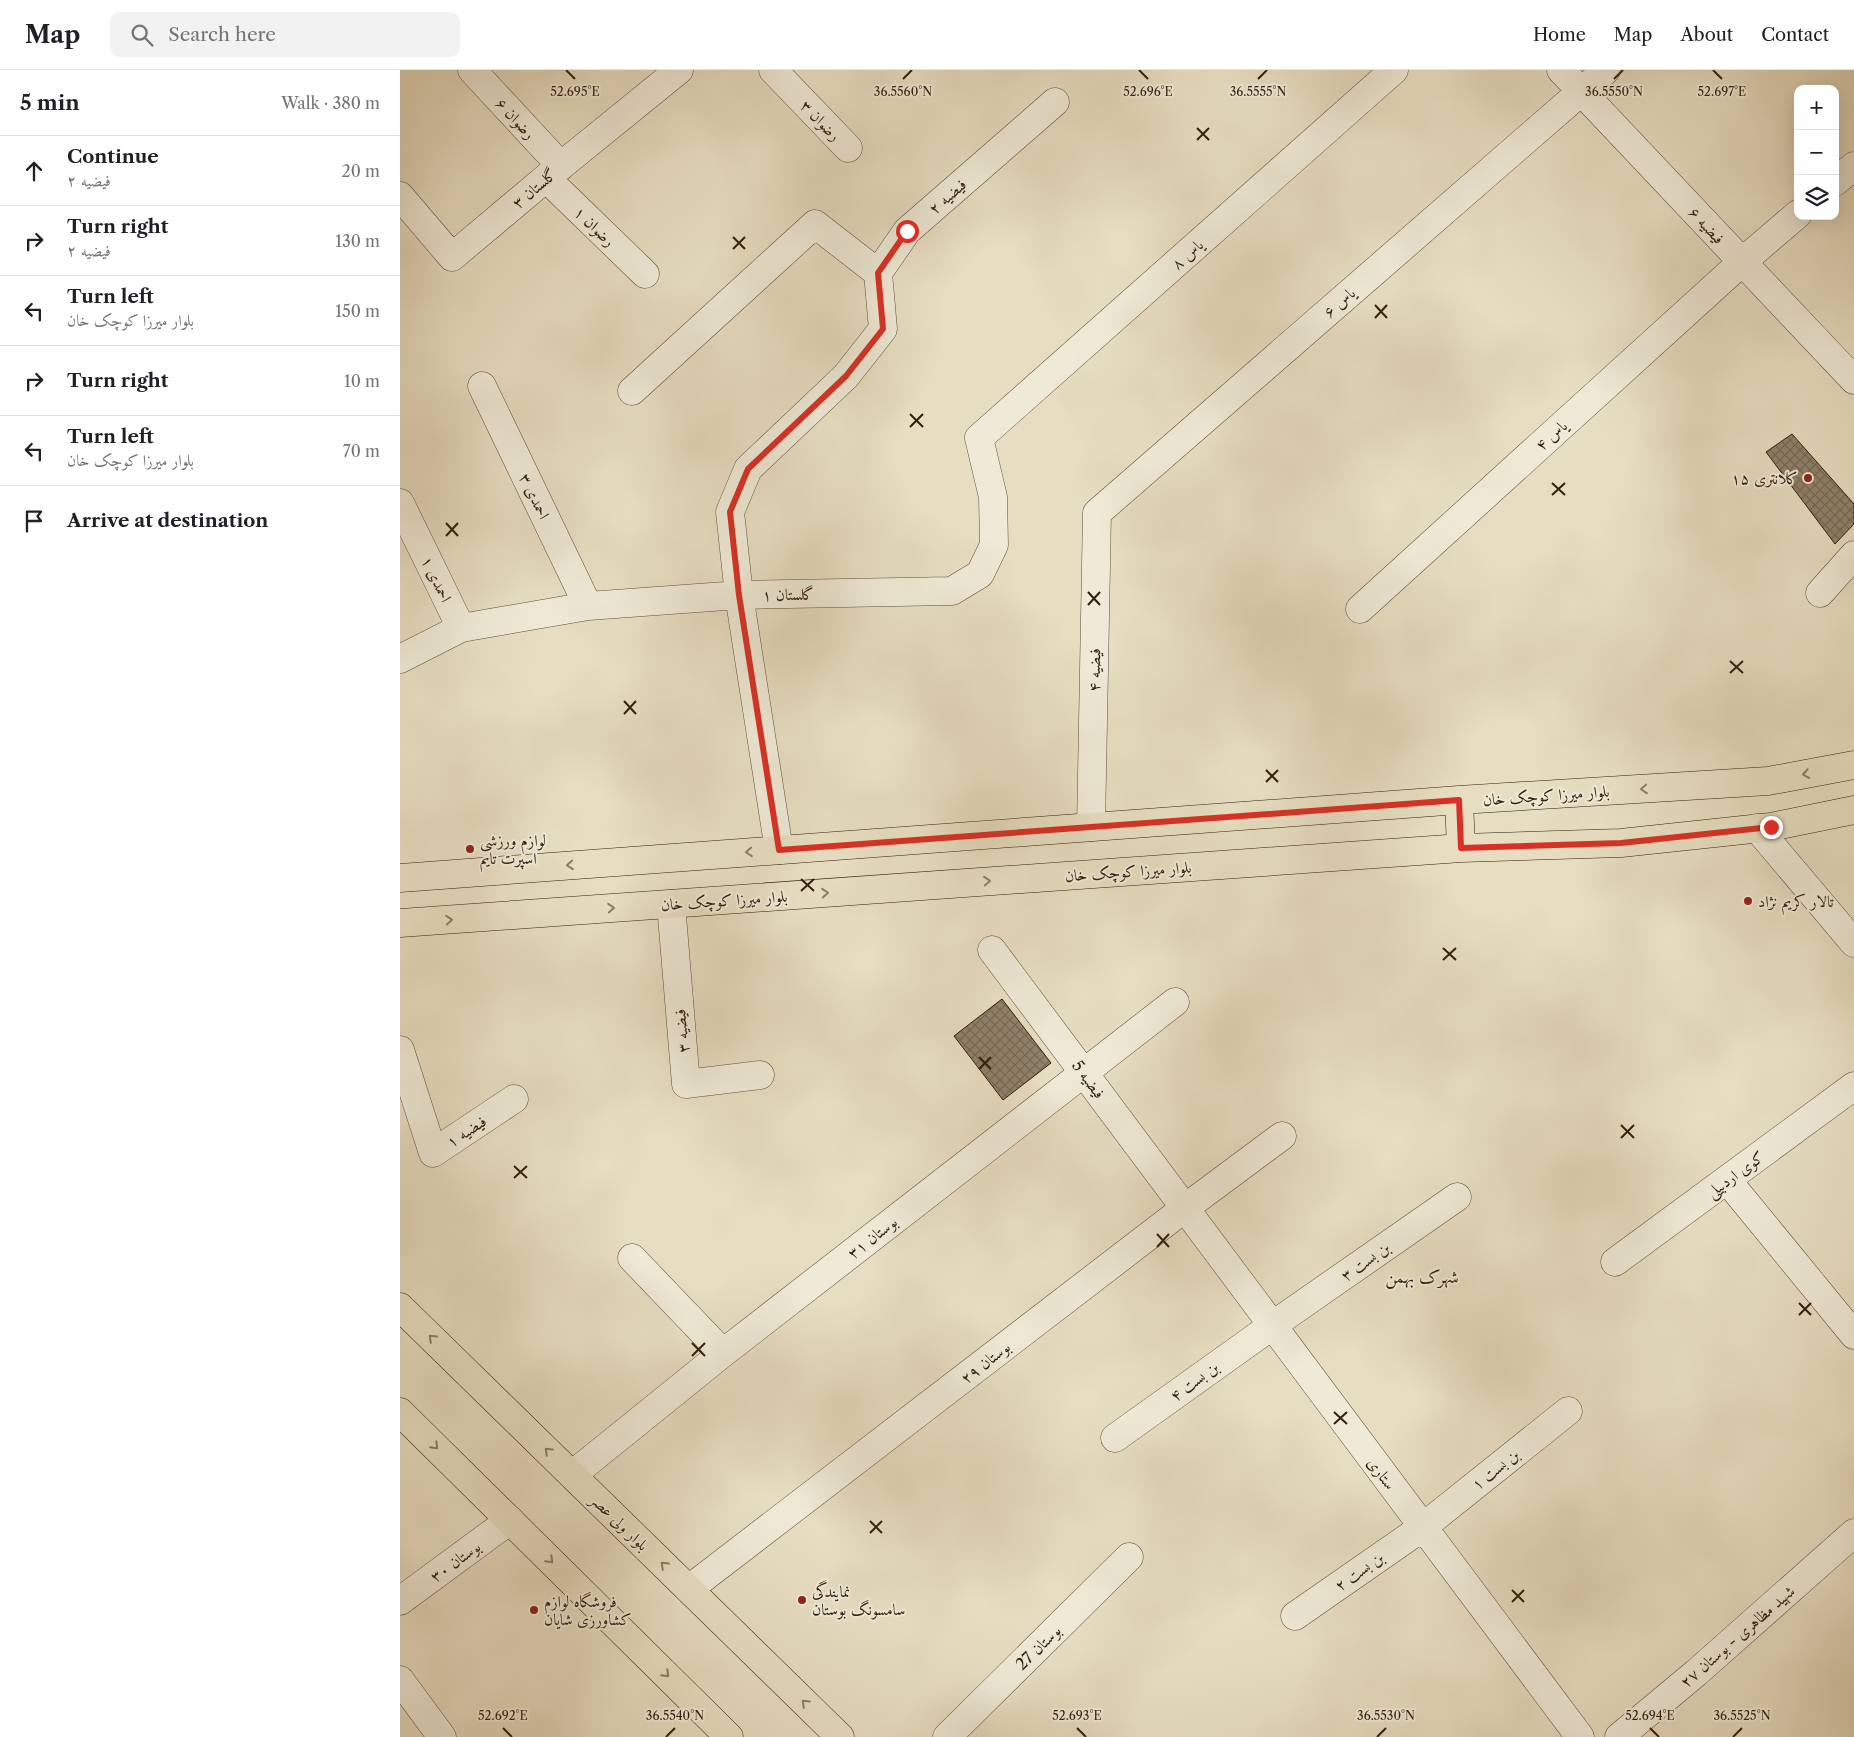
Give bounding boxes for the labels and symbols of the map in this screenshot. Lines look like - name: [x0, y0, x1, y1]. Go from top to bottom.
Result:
- text: 52.695°E: [550, 84, 600, 99]
- text: 36.5560°N: [874, 84, 932, 99]
- text: 52.696°E: [1123, 84, 1173, 99]
- text: 36.5555°N: [1230, 84, 1286, 99]
- text: 36.5550°N: [1585, 84, 1643, 99]
- text: 52.697°E: [1698, 84, 1746, 99]
- street label: رضوان ۶: [491, 93, 540, 144]
- street label: رضوان ۳: [796, 95, 845, 145]
- street label: گلستان ۳: [508, 164, 560, 212]
- street label: فیضیه ۲: [924, 174, 970, 218]
- street label: رضوان ۱: [570, 202, 620, 251]
- street label: فیضیه ۶: [1685, 202, 1729, 248]
- route start: [896, 220, 919, 243]
- street label: یاس ۸: [1167, 234, 1209, 274]
- street label: یاس ۶: [1319, 282, 1361, 322]
- street label: یاس ۴: [1531, 415, 1573, 455]
- place label: کلانتری ۱۵: [1731, 468, 1798, 488]
- street label: احمدی ۳: [515, 470, 555, 522]
- marker: کلانتری ۱۵: [1802, 472, 1814, 484]
- street label: احمدی ۱: [417, 553, 457, 605]
- street label: گلستان ۱: [762, 584, 814, 604]
- street label: فیضیه ۴: [1084, 648, 1104, 692]
- one-way arrow: [1802, 768, 1810, 778]
- street label: بلوار میرزا کوچک خان: [1482, 781, 1610, 810]
- one-way arrow: [1640, 783, 1648, 794]
- route end: [1760, 816, 1783, 839]
- place label: لوازم ورزشی اسپرت تایم: [480, 830, 546, 873]
- marker: لوازم ورزشی اسپرت تایم: [464, 843, 476, 855]
- one-way arrow: [745, 847, 753, 858]
- street label: بلوار میرزا کوچک خان: [1064, 857, 1192, 886]
- one-way arrow: [565, 860, 573, 871]
- one-way arrow: [984, 876, 992, 887]
- street label: بلوار میرزا کوچک خان: [660, 886, 788, 915]
- one-way arrow: [821, 887, 829, 898]
- place label: تالار کریم نژاد: [1758, 891, 1835, 916]
- marker: تالار کریم نژاد: [1742, 895, 1754, 907]
- one-way arrow: [607, 903, 615, 914]
- one-way arrow: [445, 914, 453, 925]
- street label: فیضیه ۳: [669, 1008, 693, 1054]
- street label: فیضیه 5: [1068, 1056, 1110, 1102]
- street label: فیضیه ۱: [442, 1111, 490, 1151]
- street label: کوی اردبیلی: [1702, 1146, 1769, 1203]
- street label: بوستان ۳۱: [843, 1211, 901, 1263]
- street label: بن بست ۳: [1337, 1237, 1394, 1286]
- district label: شهرک بهمن: [1385, 1266, 1459, 1289]
- one-way arrow: [428, 1335, 437, 1344]
- street label: بوستان ۲۹: [956, 1336, 1014, 1388]
- street label: بن بست ۴: [1166, 1357, 1223, 1406]
- one-way arrow: [429, 1440, 438, 1449]
- street label: ۱ بن بست: [1467, 1444, 1524, 1495]
- one-way arrow: [545, 1448, 554, 1457]
- street label: ستاری: [1363, 1453, 1401, 1493]
- street label: بلوار ولی عصر: [585, 1488, 653, 1555]
- street label: بوستان ۳۰: [426, 1536, 485, 1587]
- street label: بن بست ۲: [1331, 1547, 1388, 1596]
- one-way arrow: [544, 1554, 553, 1563]
- one-way arrow: [661, 1562, 670, 1571]
- place label: نمایندگی سامسونگ بوستان: [812, 1579, 905, 1620]
- street label: شهید مظاهری - بوستان ۲۷: [1676, 1581, 1799, 1692]
- place label: فروشگاه لوازم کشاورزی شایان: [544, 1591, 632, 1630]
- marker: نمایندگی سامسونگ بوستان: [796, 1594, 808, 1606]
- marker: فروشگاه لوازم کشاورزی شایان: [528, 1604, 540, 1616]
- street label: بوستان 27: [1011, 1620, 1065, 1674]
- one-way arrow: [660, 1668, 669, 1677]
- one-way arrow: [802, 1700, 811, 1709]
- text: 52.692°E: [478, 1708, 528, 1723]
- text: 36.5540°N: [646, 1708, 704, 1723]
- text: 52.693°E: [1052, 1708, 1102, 1723]
- text: 36.5530°N: [1357, 1708, 1415, 1723]
- text: 52.694°E: [1625, 1708, 1675, 1723]
- text: 36.5525°N: [1713, 1708, 1771, 1723]

